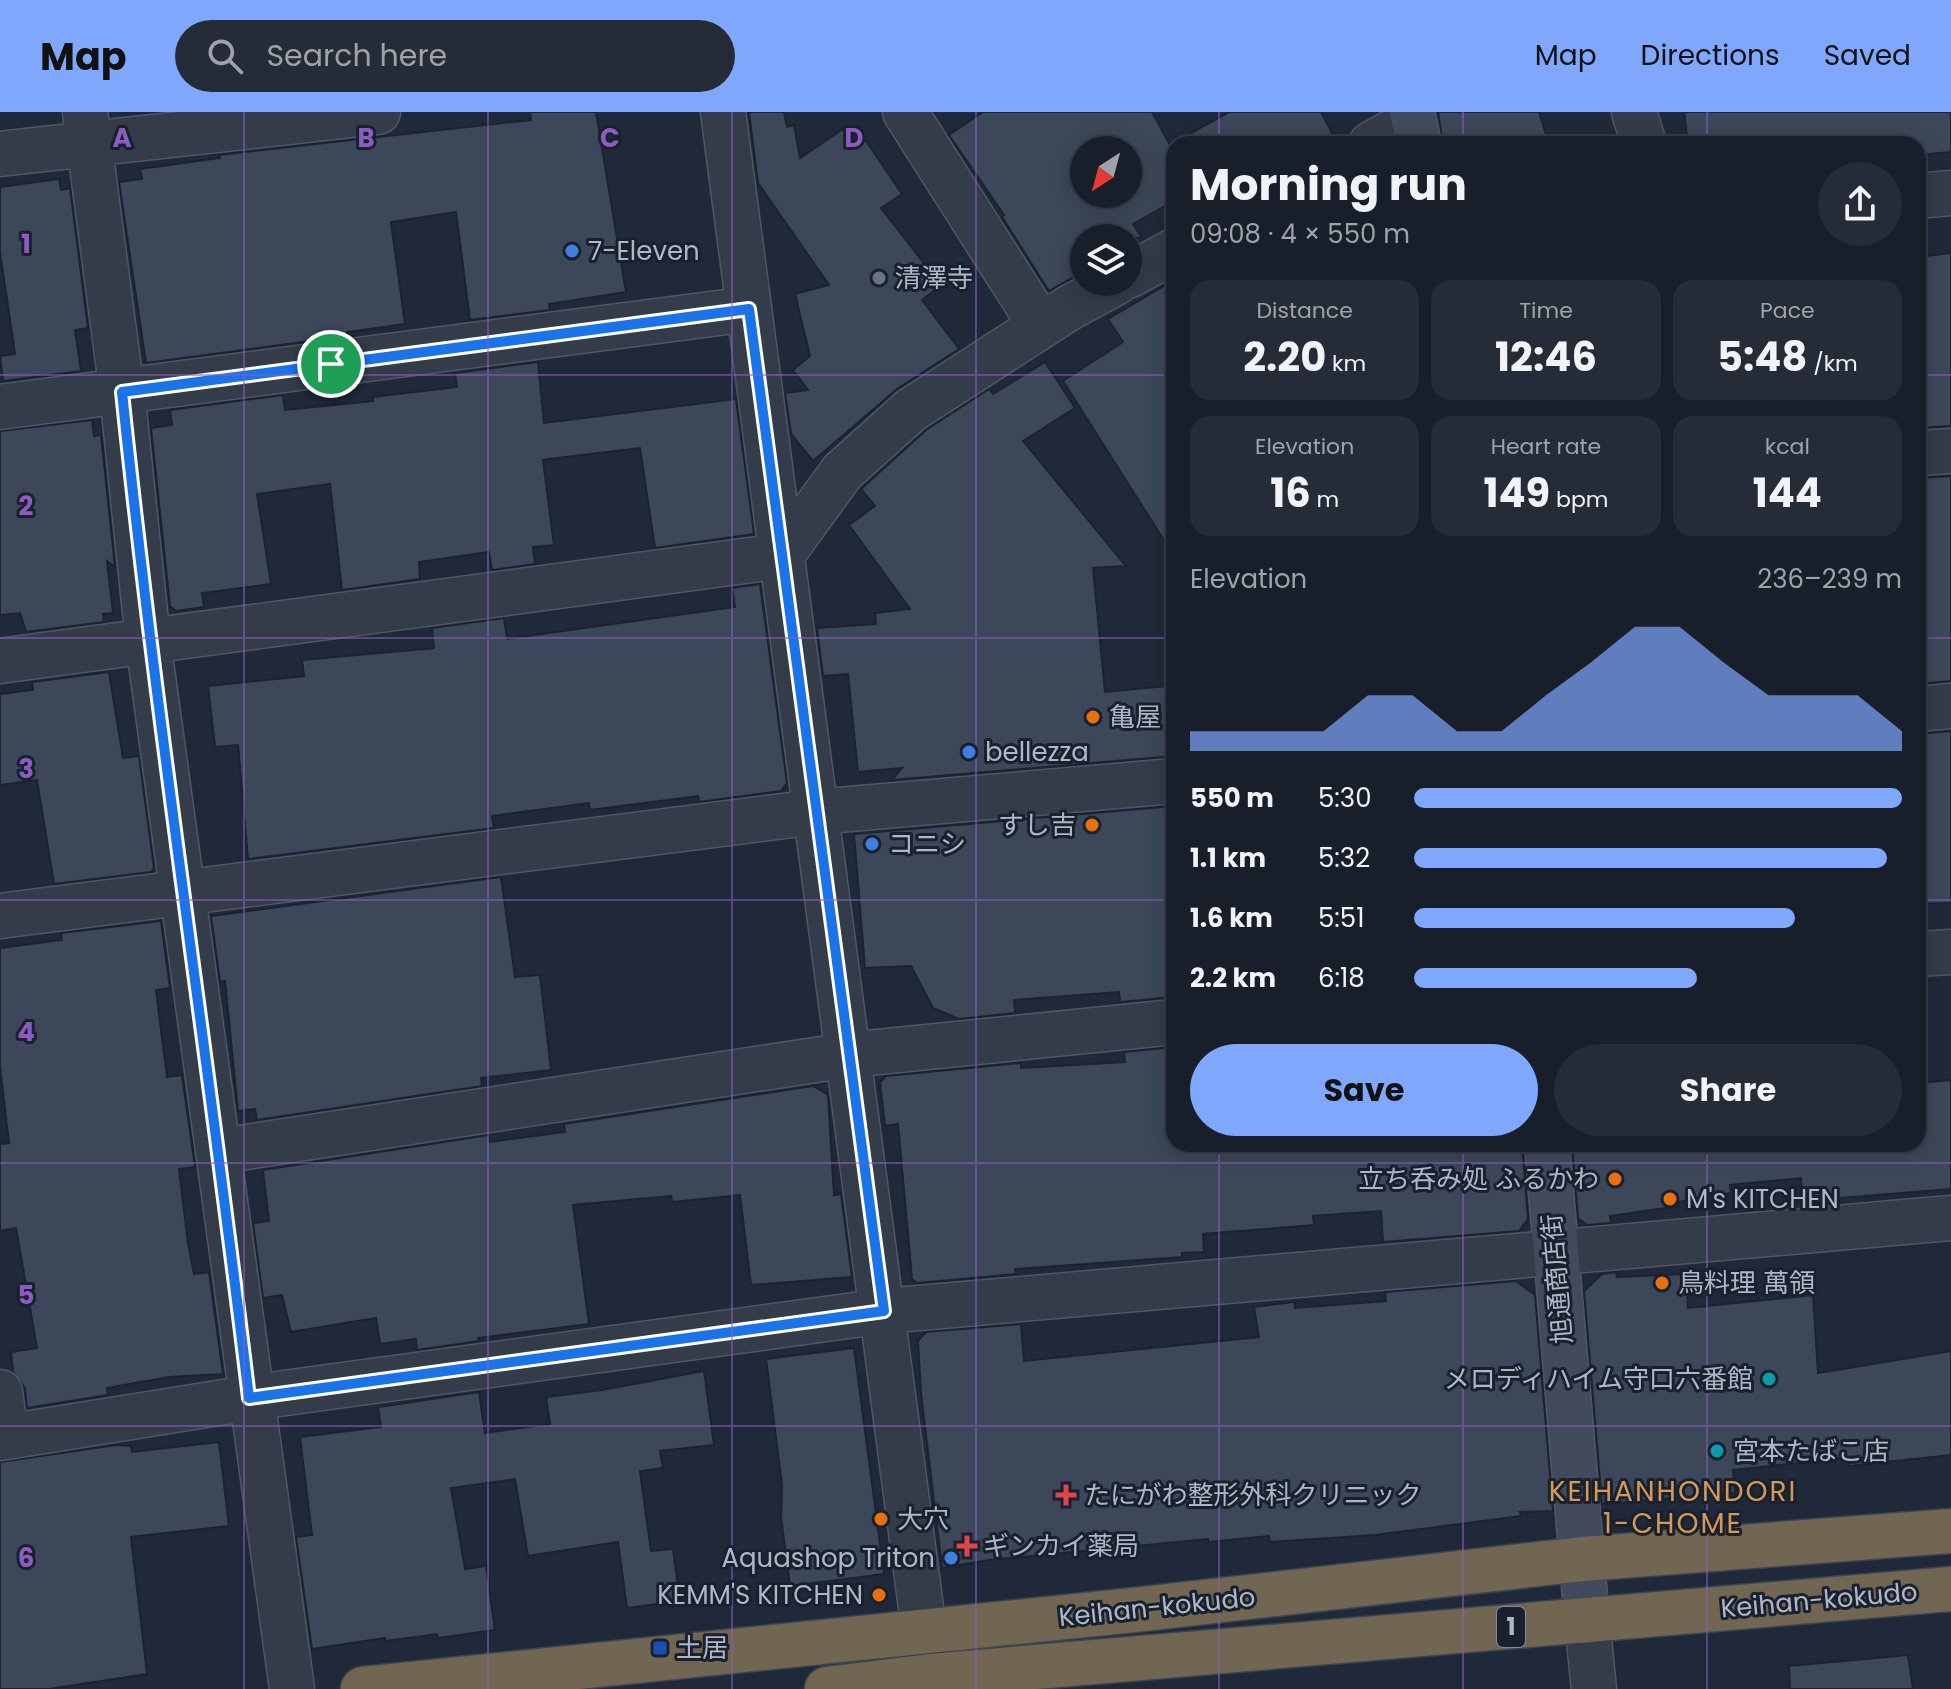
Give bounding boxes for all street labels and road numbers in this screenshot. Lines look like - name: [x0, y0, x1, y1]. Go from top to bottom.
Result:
- street label: 旭通商店街: [1533, 1213, 1581, 1345]
- street label: Keihan-kokudo: [1719, 1573, 1919, 1627]
- street label: Keihan-kokudo: [1057, 1579, 1257, 1635]
- road number: 1: [1497, 1607, 1525, 1647]

